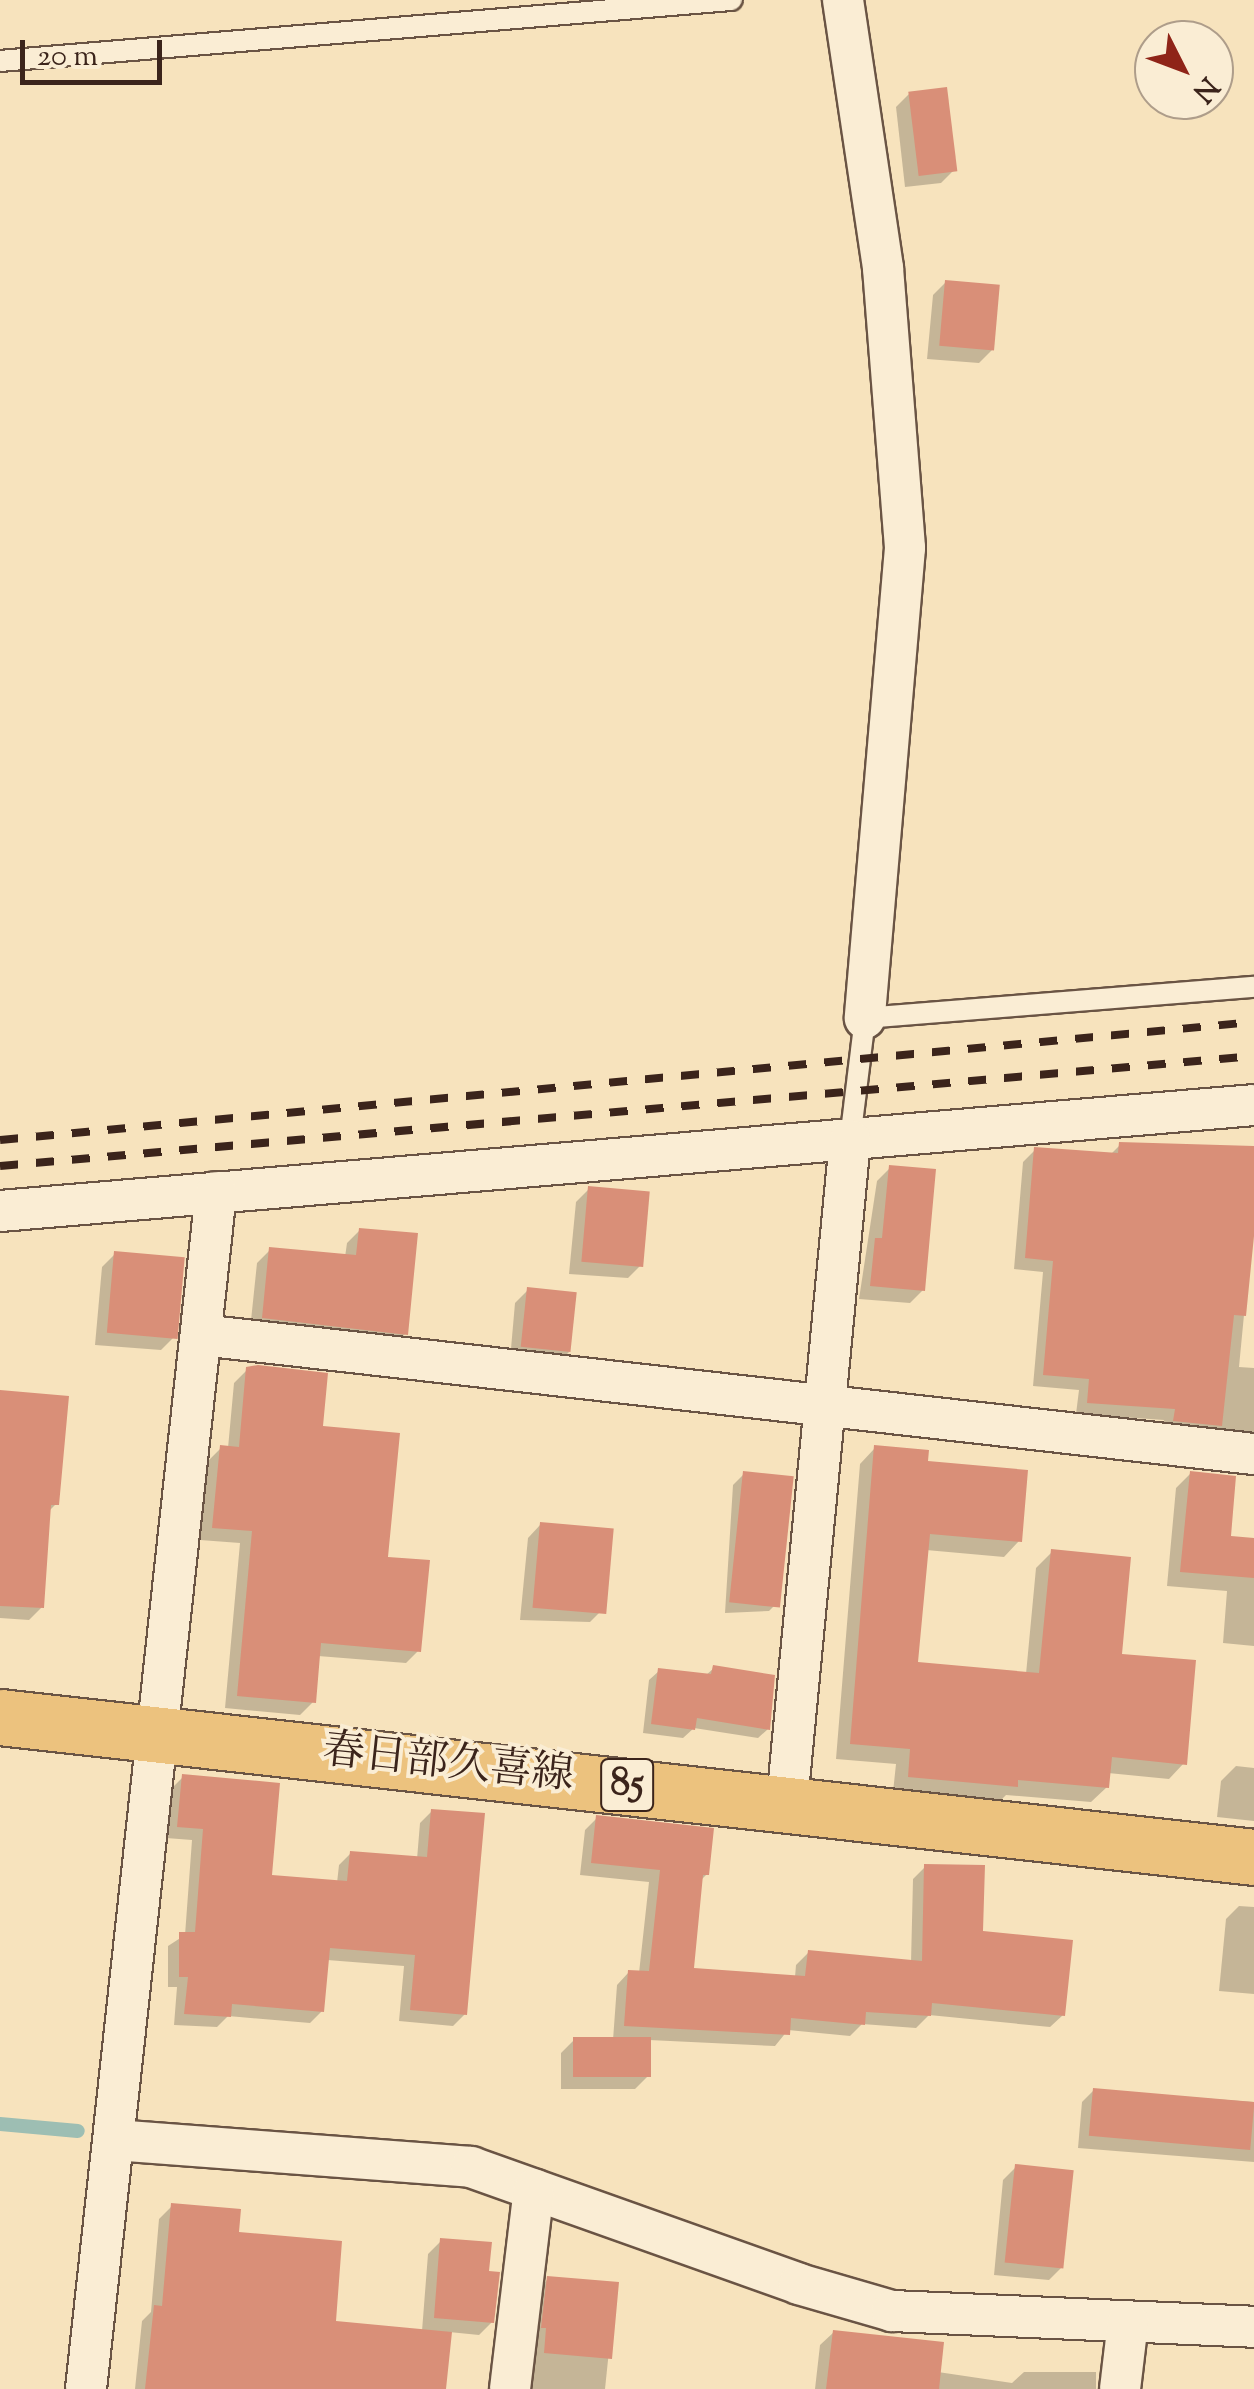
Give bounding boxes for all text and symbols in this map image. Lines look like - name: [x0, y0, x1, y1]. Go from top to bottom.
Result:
- scale bar: [25, 20, 168, 82]
- north arrow: [1134, 20, 1234, 120]
- text: 20 m: [37, 36, 98, 79]
- text: N: [1182, 67, 1227, 110]
- street label: 春日部久喜線: [320, 1727, 576, 1803]
- road number: 85: [600, 1750, 654, 1820]

